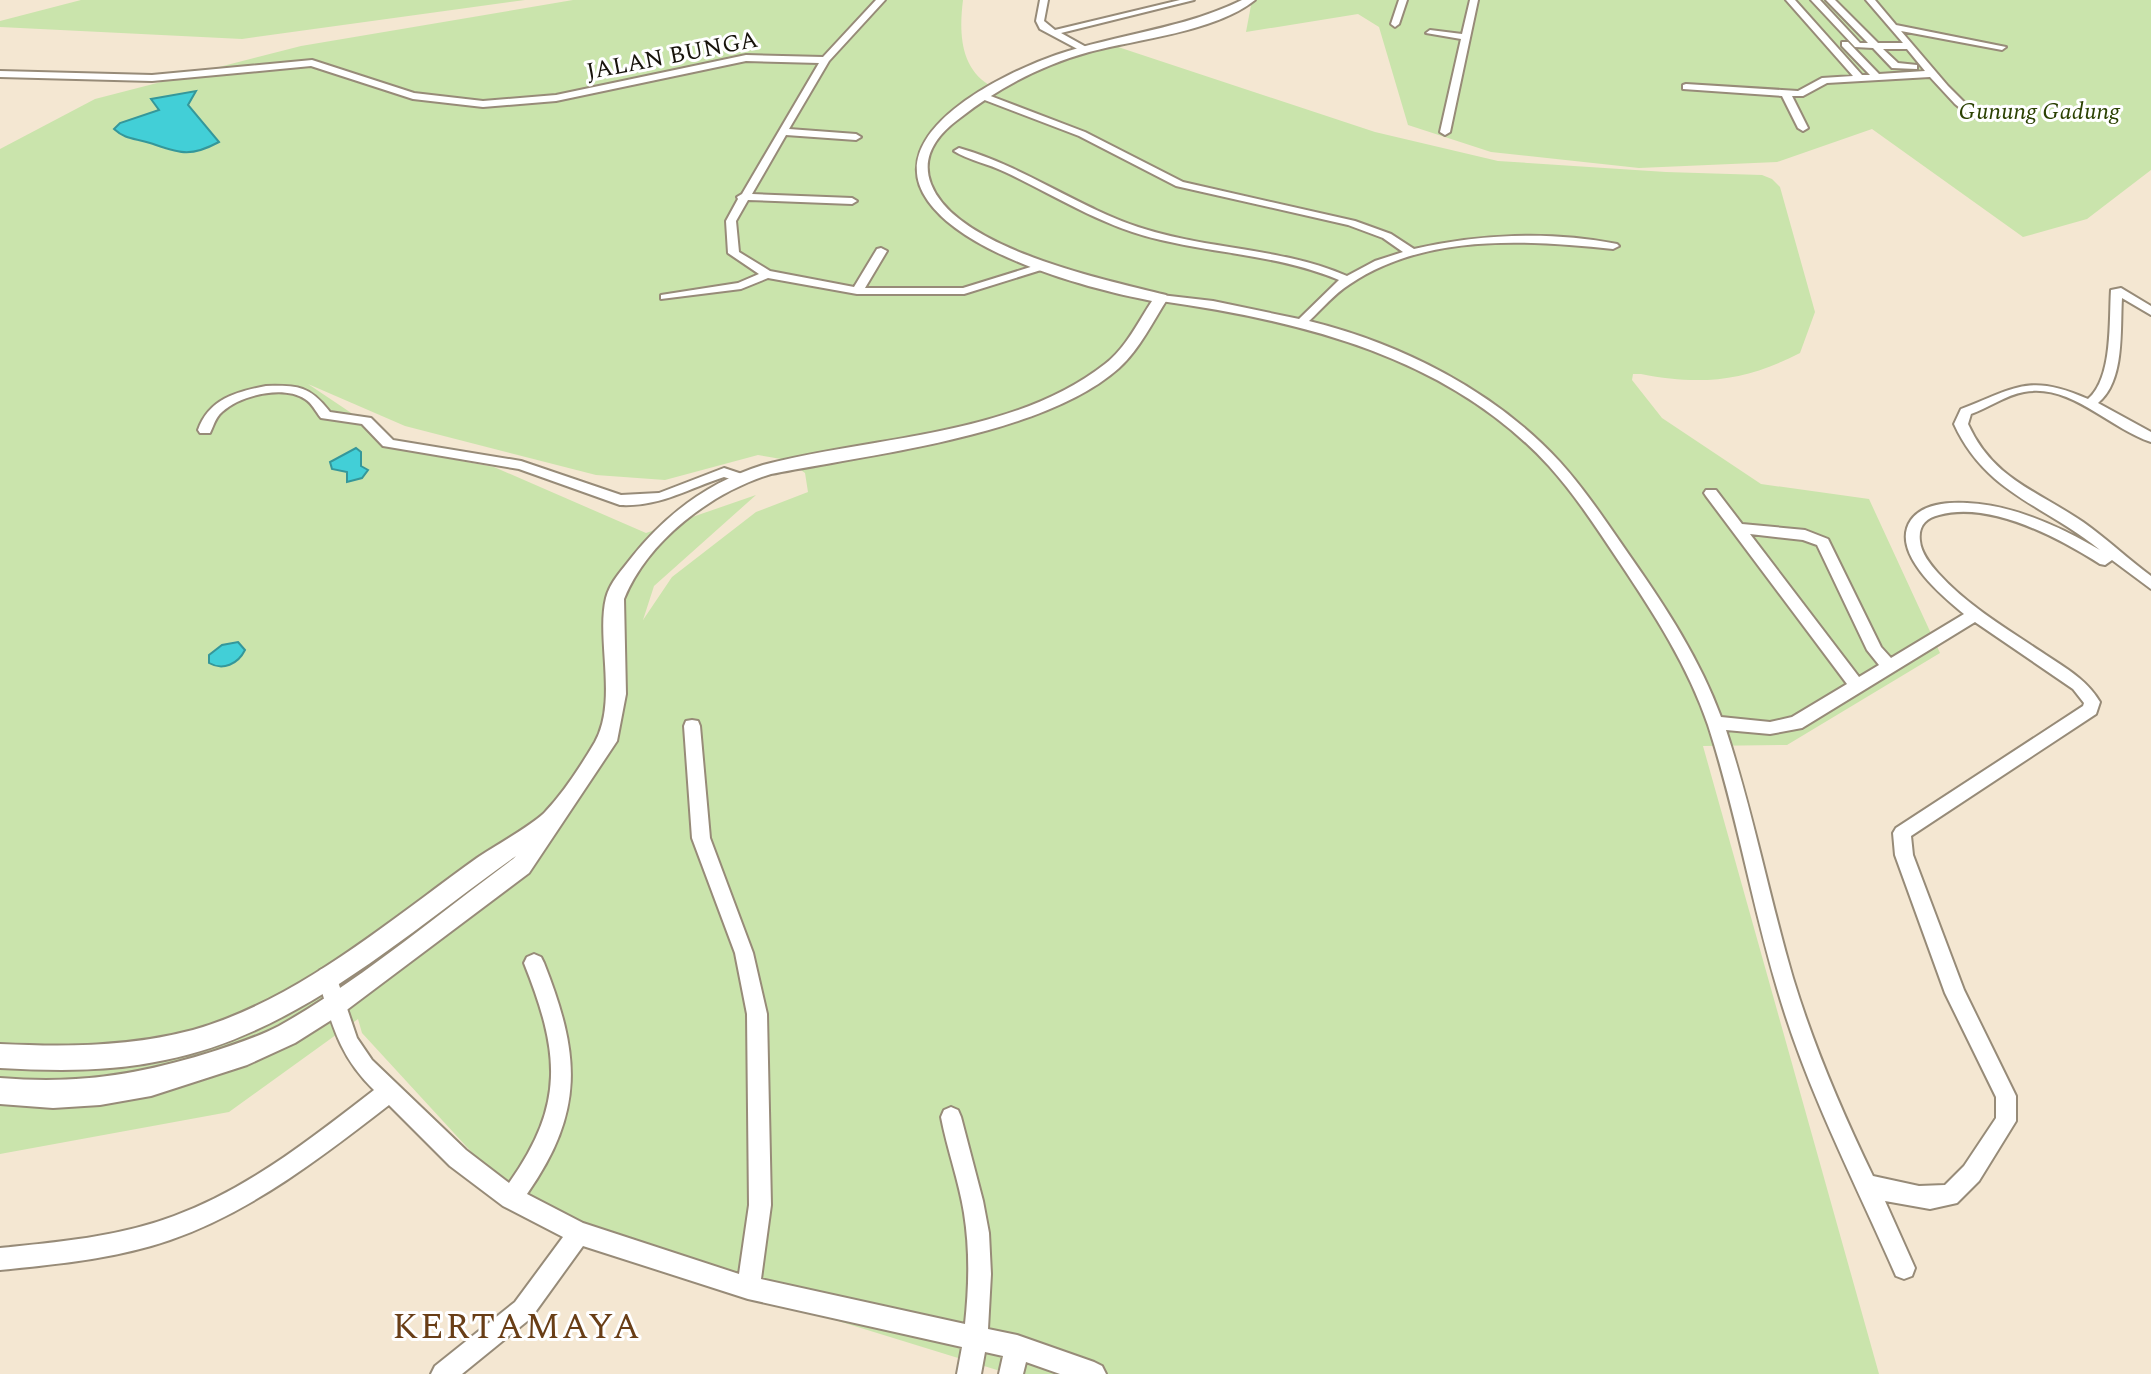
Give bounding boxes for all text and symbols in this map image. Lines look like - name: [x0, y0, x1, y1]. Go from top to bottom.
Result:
- street label: JALAN BUNGA: [583, 22, 761, 90]
- park label: Gunung Gadung: [1959, 94, 2121, 130]
- district label: KERTAMAYA: [392, 1300, 642, 1355]

